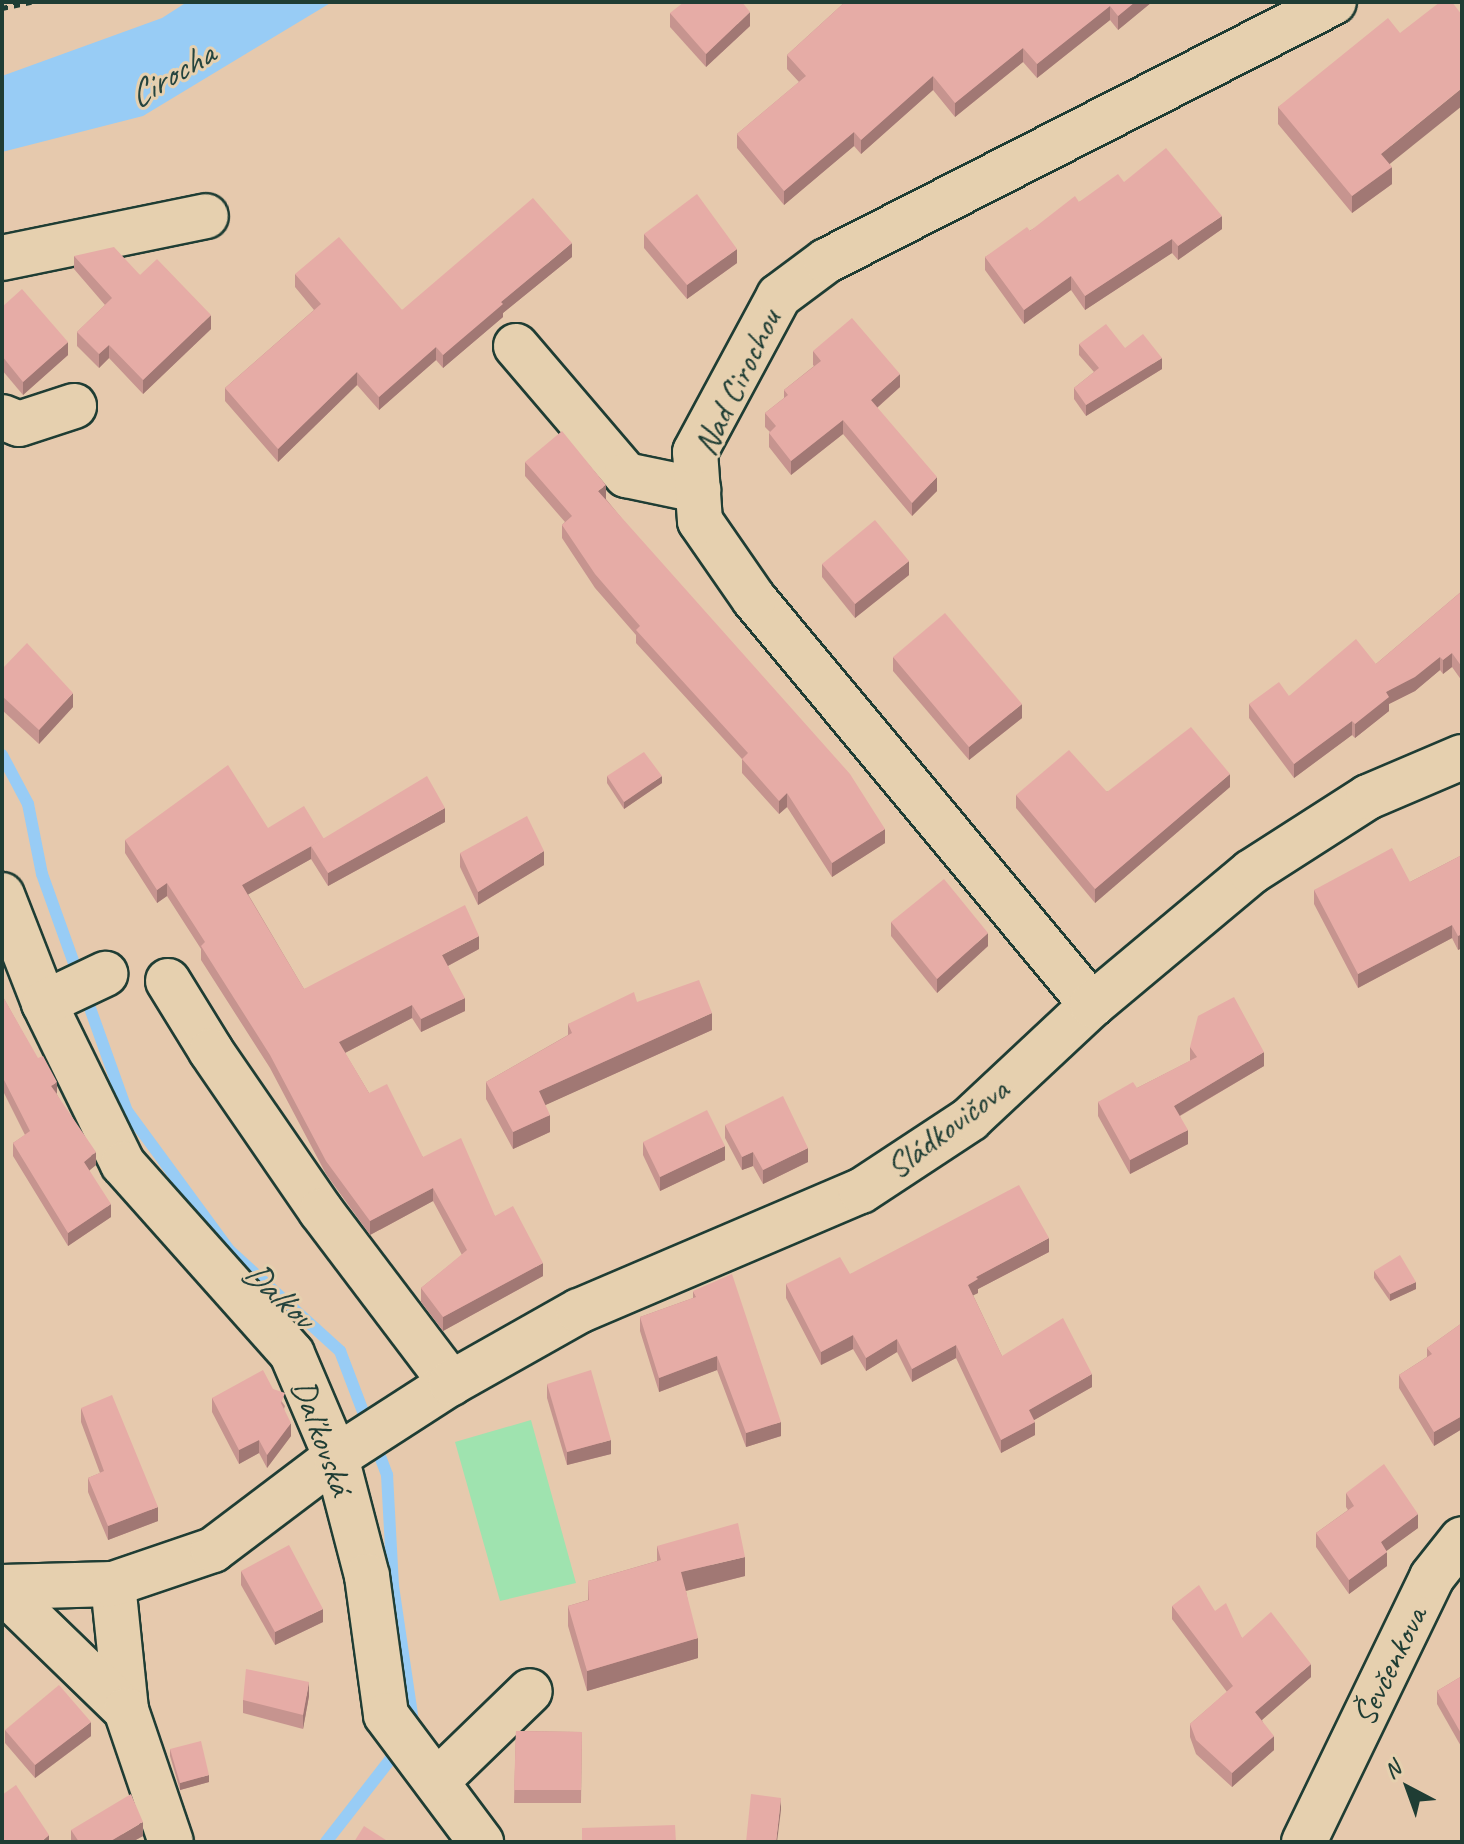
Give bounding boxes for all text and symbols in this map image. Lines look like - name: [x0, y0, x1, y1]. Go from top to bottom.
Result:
- water label: Cirocha: [120, 33, 222, 117]
- street label: Nad Cirochou: [685, 303, 789, 461]
- street label: Sládkovičova: [878, 1069, 1016, 1187]
- water label: Dalkov: [234, 1251, 322, 1337]
- street label: Daľkovská: [283, 1374, 363, 1500]
- street label: Ševčenkova: [1343, 1600, 1435, 1732]
- north arrow: [1368, 1748, 1448, 1828]
- text: N: [1378, 1755, 1407, 1785]

